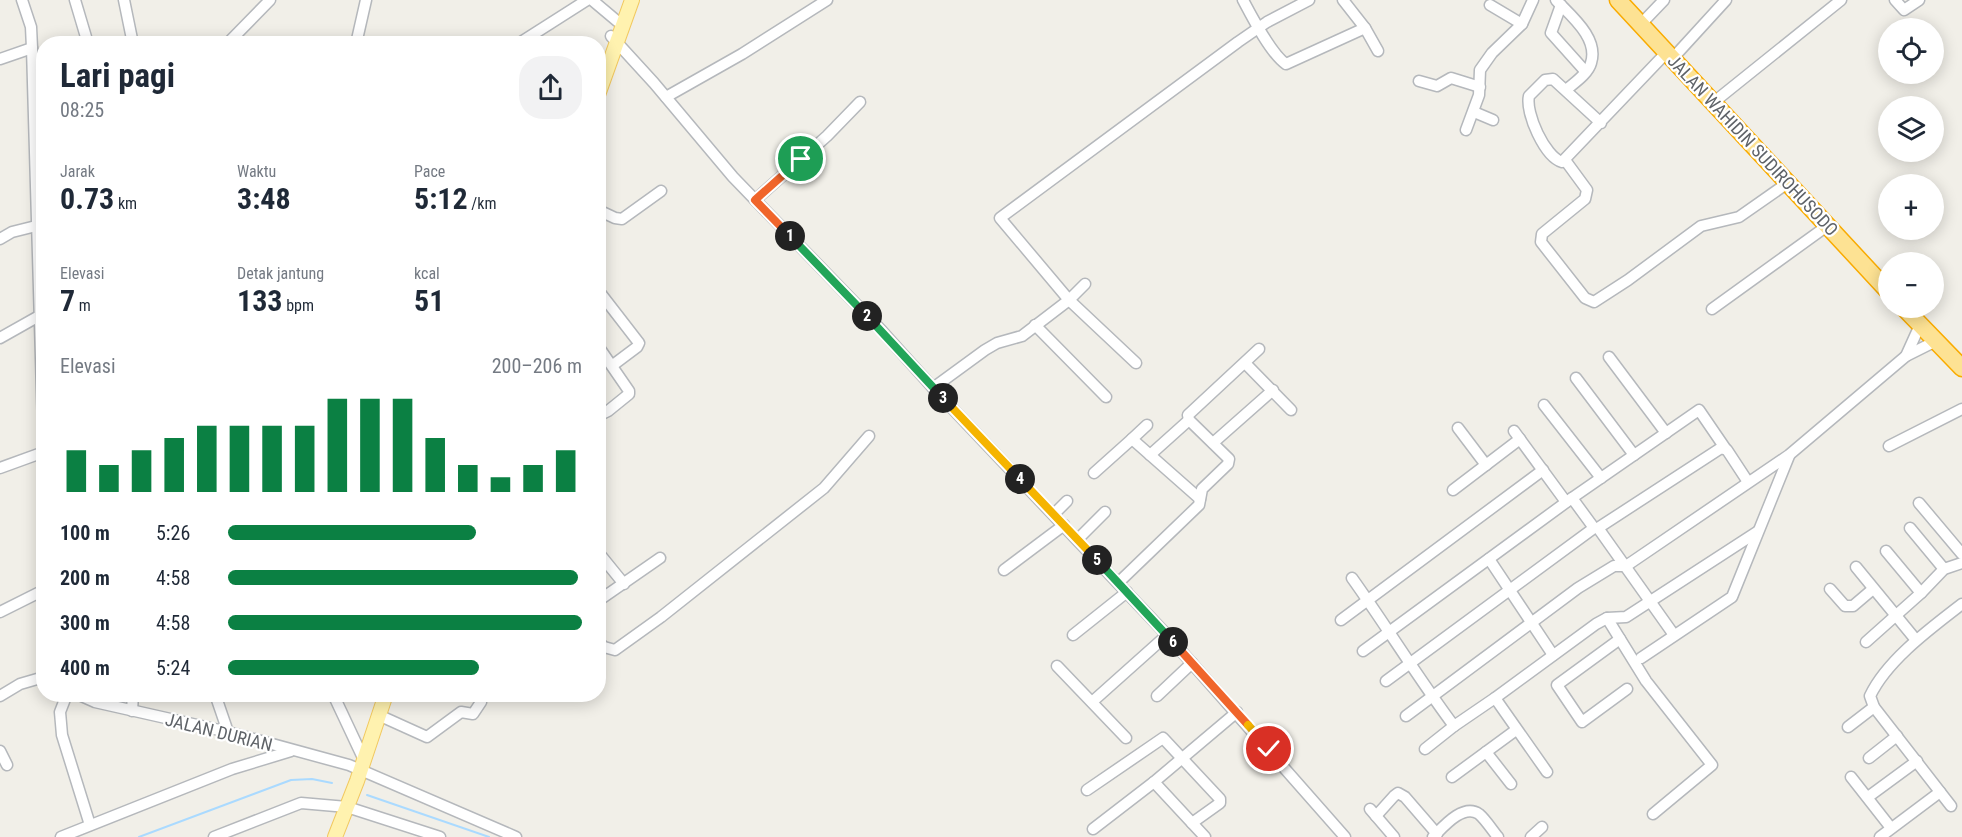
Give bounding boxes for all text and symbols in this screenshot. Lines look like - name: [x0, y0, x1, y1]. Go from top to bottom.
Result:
- map controls: [1878, 18, 1944, 318]
- button: locate: [1878, 18, 1944, 84]
- street label: JALAN WAHIDIN SUDIROHUSODO: [1664, 50, 1842, 240]
- text: Lari pagi: [60, 56, 175, 95]
- button: share: [519, 56, 582, 119]
- button: layers: [1878, 96, 1944, 162]
- text: 08:25: [60, 98, 104, 122]
- pin: [775, 133, 826, 184]
- icon: arrive: [784, 142, 817, 175]
- text: Jarak: [60, 162, 95, 181]
- text: Waktu: [237, 162, 276, 181]
- text: Pace: [414, 162, 445, 181]
- button: +: [1878, 174, 1944, 240]
- text: 0.73: [60, 181, 114, 216]
- text: 3:48: [237, 181, 291, 216]
- text: 5:12: [414, 181, 468, 216]
- text: km: [114, 194, 137, 213]
- text: /km: [468, 194, 497, 213]
- pin: 1: [775, 221, 805, 251]
- text: 1: [786, 226, 794, 245]
- button: −: [1878, 252, 1944, 318]
- text: Elevasi: [60, 264, 104, 283]
- text: Detak jantung: [237, 264, 324, 283]
- text: kcal: [414, 264, 440, 283]
- text: 7: [60, 283, 75, 318]
- text: 133: [237, 283, 282, 318]
- text: 51: [414, 283, 444, 318]
- text: m: [75, 296, 91, 315]
- text: bpm: [282, 296, 314, 315]
- pin: 2: [852, 301, 882, 331]
- text: 2: [863, 306, 871, 325]
- text: Elevasi: [60, 354, 115, 378]
- text: 200–206 m: [492, 354, 582, 378]
- pin: 3: [928, 383, 958, 413]
- text: 3: [939, 388, 947, 407]
- pin: 4: [1005, 464, 1035, 494]
- text: 4: [1016, 469, 1024, 488]
- text: 100 m: [60, 521, 110, 545]
- text: 5:26: [156, 521, 190, 545]
- pin: 5: [1082, 545, 1112, 575]
- text: 5: [1093, 550, 1101, 569]
- text: 200 m: [60, 566, 110, 590]
- text: 4:58: [156, 566, 190, 590]
- text: 300 m: [60, 611, 110, 635]
- text: 4:58: [156, 611, 190, 635]
- pin: 6: [1158, 627, 1188, 657]
- text: 6: [1169, 632, 1177, 651]
- text: 400 m: [60, 656, 110, 680]
- text: 5:24: [156, 656, 190, 680]
- street label: JALAN DURIAN: [163, 709, 275, 755]
- pin: [1243, 723, 1294, 774]
- icon: check: [1252, 732, 1285, 765]

